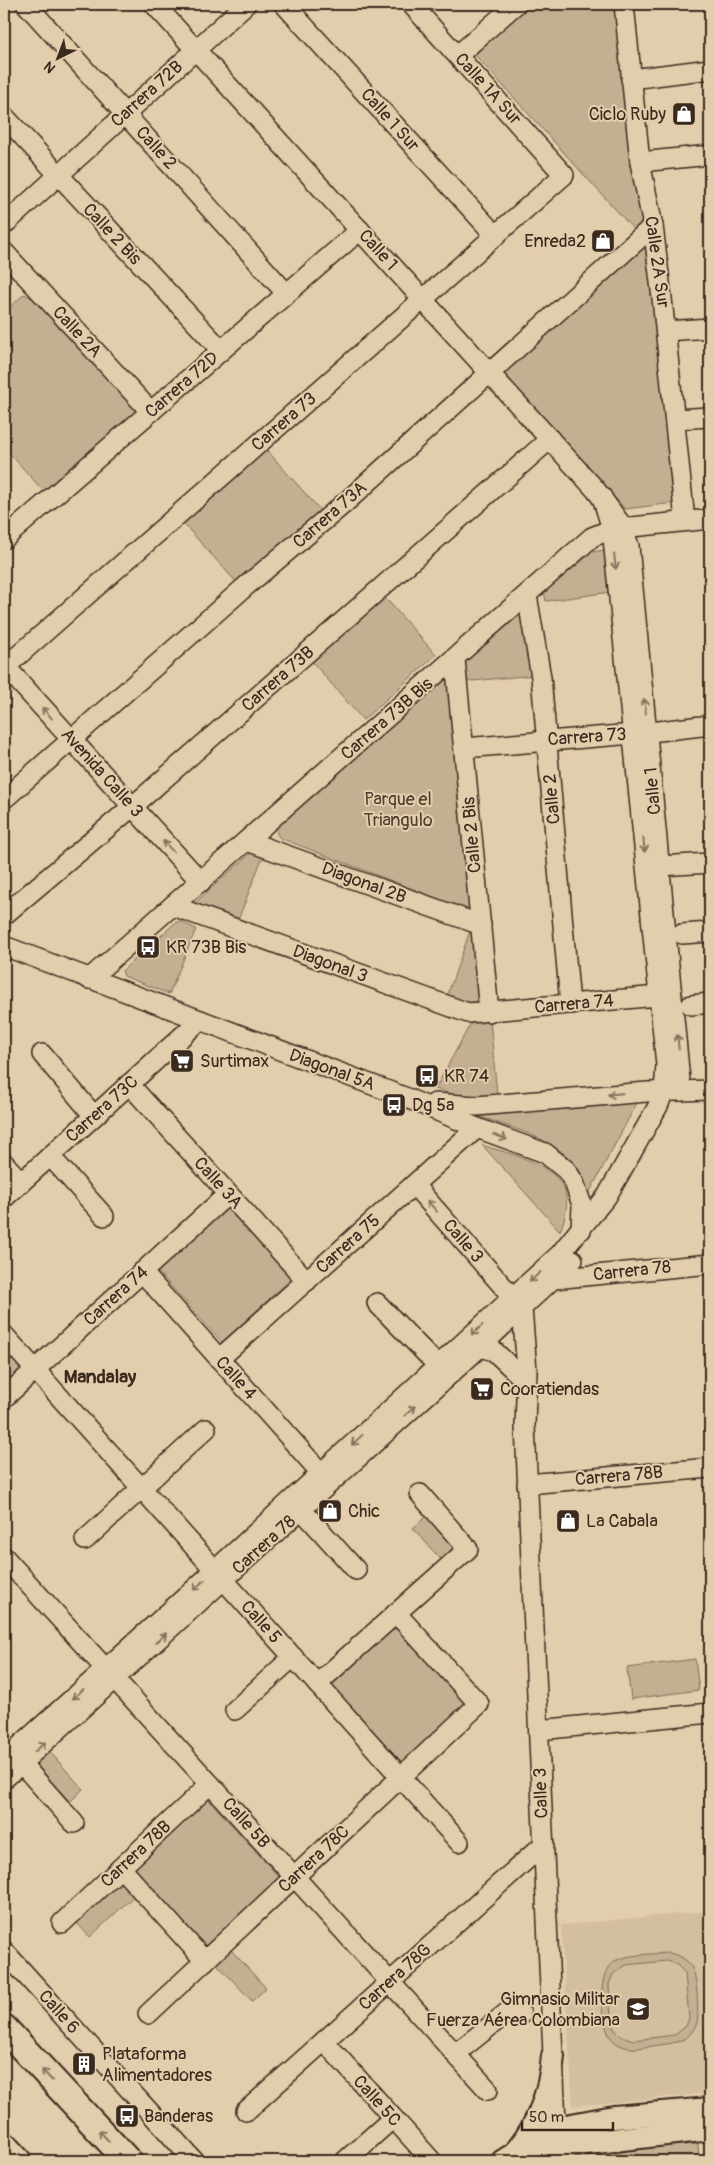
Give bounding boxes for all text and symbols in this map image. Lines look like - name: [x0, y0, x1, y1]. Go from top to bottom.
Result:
- north arrow: [32, 32, 82, 82]
- street label: Calle 1A Sur: [450, 48, 527, 130]
- street label: Carrera 72B: [106, 56, 188, 132]
- text: N: [40, 58, 59, 77]
- street label: Calle 1 Sur: [355, 83, 425, 157]
- shop icon: Ciclo Ruby: [671, 101, 697, 127]
- place label: Ciclo Ruby: [589, 103, 666, 126]
- street label: Calle 2: [130, 121, 182, 175]
- street label: Calle 2 Bis: [78, 198, 146, 270]
- street label: Calle 2A Sur: [639, 215, 675, 310]
- street label: Calle 1: [353, 225, 403, 275]
- shop icon: Enreda2: [590, 228, 616, 254]
- place label: Enreda2: [524, 230, 586, 253]
- street label: Calle 2A: [47, 301, 107, 363]
- street label: Carrera 72D: [140, 347, 224, 423]
- street label: Carrera 73: [247, 387, 321, 457]
- street label: Carrera 73A: [288, 476, 372, 553]
- one-way arrow: [611, 553, 620, 569]
- street label: Carrera 73B: [237, 641, 319, 717]
- street label: Carrera 73B Bis: [336, 673, 438, 765]
- one-way arrow: [640, 699, 650, 715]
- one-way arrow: [41, 706, 53, 719]
- street label: Avenida Calle 3: [56, 723, 148, 823]
- street label: Carrera 73: [547, 723, 627, 751]
- street label: Calle 1: [639, 766, 667, 816]
- street label: Calle 2: [538, 773, 566, 825]
- park label: Parque el Triangulo: [363, 788, 433, 832]
- street label: Calle 2 Bis: [457, 796, 487, 874]
- one-way arrow: [639, 837, 648, 853]
- one-way arrow: [162, 839, 174, 852]
- street label: Diagonal 2B: [319, 857, 409, 909]
- bus stop icon: KR 73B Bis: [135, 934, 161, 960]
- place label: KR 73B Bis: [166, 936, 246, 959]
- street label: Diagonal 3: [289, 940, 371, 988]
- street label: Carrera 74: [533, 989, 615, 1019]
- one-way arrow: [673, 1035, 682, 1051]
- street label: Diagonal 5A: [286, 1044, 378, 1096]
- supermarket icon: Surtimax: [169, 1048, 195, 1074]
- place label: Surtimax: [200, 1050, 269, 1073]
- bus stop icon: KR 74: [414, 1063, 440, 1089]
- place label: KR 74: [444, 1065, 490, 1088]
- street label: Carrera 73C: [61, 1070, 143, 1148]
- one-way arrow: [608, 1090, 624, 1099]
- bus stop icon: Dg 5a: [381, 1092, 407, 1118]
- place label: Dg 5a: [412, 1094, 454, 1117]
- one-way arrow: [492, 1133, 507, 1142]
- street label: Calle 3A: [189, 1152, 248, 1214]
- one-way arrow: [426, 1199, 438, 1212]
- street label: Carrera 75: [311, 1209, 385, 1279]
- street label: Calle 3: [438, 1214, 488, 1268]
- street label: Carrera 78: [592, 1255, 672, 1287]
- street label: Carrera 74: [79, 1260, 154, 1331]
- one-way arrow: [529, 1271, 542, 1283]
- one-way arrow: [470, 1324, 483, 1336]
- street label: Calle 4: [210, 1351, 262, 1405]
- district label: Mandalay: [64, 1365, 137, 1389]
- supermarket icon: Cooratiendas: [469, 1376, 495, 1402]
- place label: Cooratiendas: [500, 1378, 599, 1401]
- one-way arrow: [404, 1405, 417, 1417]
- one-way arrow: [351, 1434, 363, 1446]
- street label: Carrera 78B: [574, 1461, 664, 1491]
- shop icon: Chic: [317, 1498, 343, 1524]
- place label: Chic: [348, 1500, 380, 1523]
- shop icon: La Cabala: [555, 1508, 581, 1534]
- street label: Carrera 78: [227, 1510, 301, 1580]
- place label: La Cabala: [586, 1510, 658, 1533]
- one-way arrow: [192, 1579, 205, 1591]
- street label: Calle 5: [236, 1596, 286, 1648]
- one-way arrow: [154, 1632, 167, 1644]
- one-way arrow: [71, 1688, 84, 1700]
- one-way arrow: [33, 1741, 46, 1753]
- street label: Calle 3: [529, 1767, 553, 1819]
- street label: Calle 5B: [217, 1793, 275, 1853]
- street label: Carrera 78B: [96, 1815, 176, 1893]
- street label: Carrera 78C: [274, 1820, 354, 1898]
- street label: Carrera 78G: [354, 1938, 436, 2016]
- street label: Calle 6: [33, 1985, 85, 2039]
- place label: Gimnasio Militar Fuerza Aérea Colombiana: [426, 1988, 621, 2032]
- school or university icon: Gimnasio Militar Fuerza Aérea Colombiana: [625, 1996, 651, 2022]
- place label: Plataforma Alimentadores: [102, 2043, 212, 2087]
- building icon: Plataforma Alimentadores: [71, 2051, 97, 2077]
- one-way arrow: [41, 2068, 53, 2081]
- street label: Calle 5C: [348, 2070, 406, 2132]
- scale bar: [522, 2100, 613, 2132]
- bus stop icon: Banderas: [114, 2103, 140, 2129]
- place label: Banderas: [144, 2105, 213, 2128]
- text: 50 m: [529, 2108, 564, 2127]
- one-way arrow: [98, 2129, 110, 2142]

